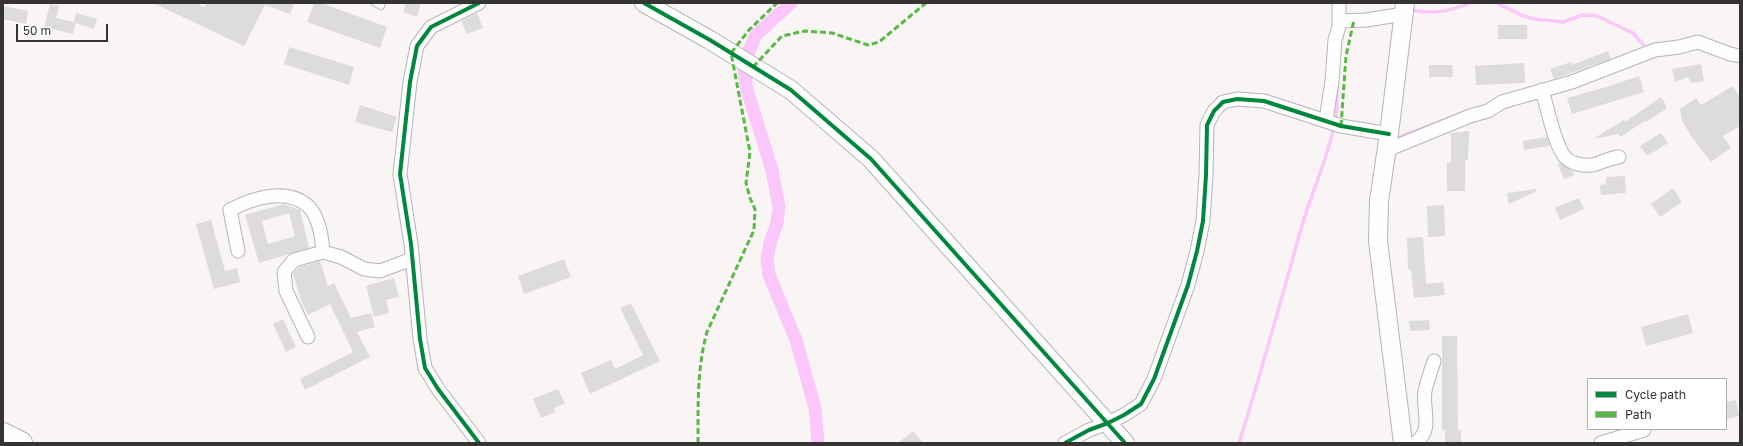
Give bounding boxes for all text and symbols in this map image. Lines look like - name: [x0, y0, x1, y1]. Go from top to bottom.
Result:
- scale bar: [18, 16, 110, 42]
- text: 50 m: [23, 23, 51, 38]
- legend: [1587, 378, 1727, 430]
- text: Cycle path: [1625, 387, 1686, 402]
- text: Path: [1625, 407, 1652, 422]

